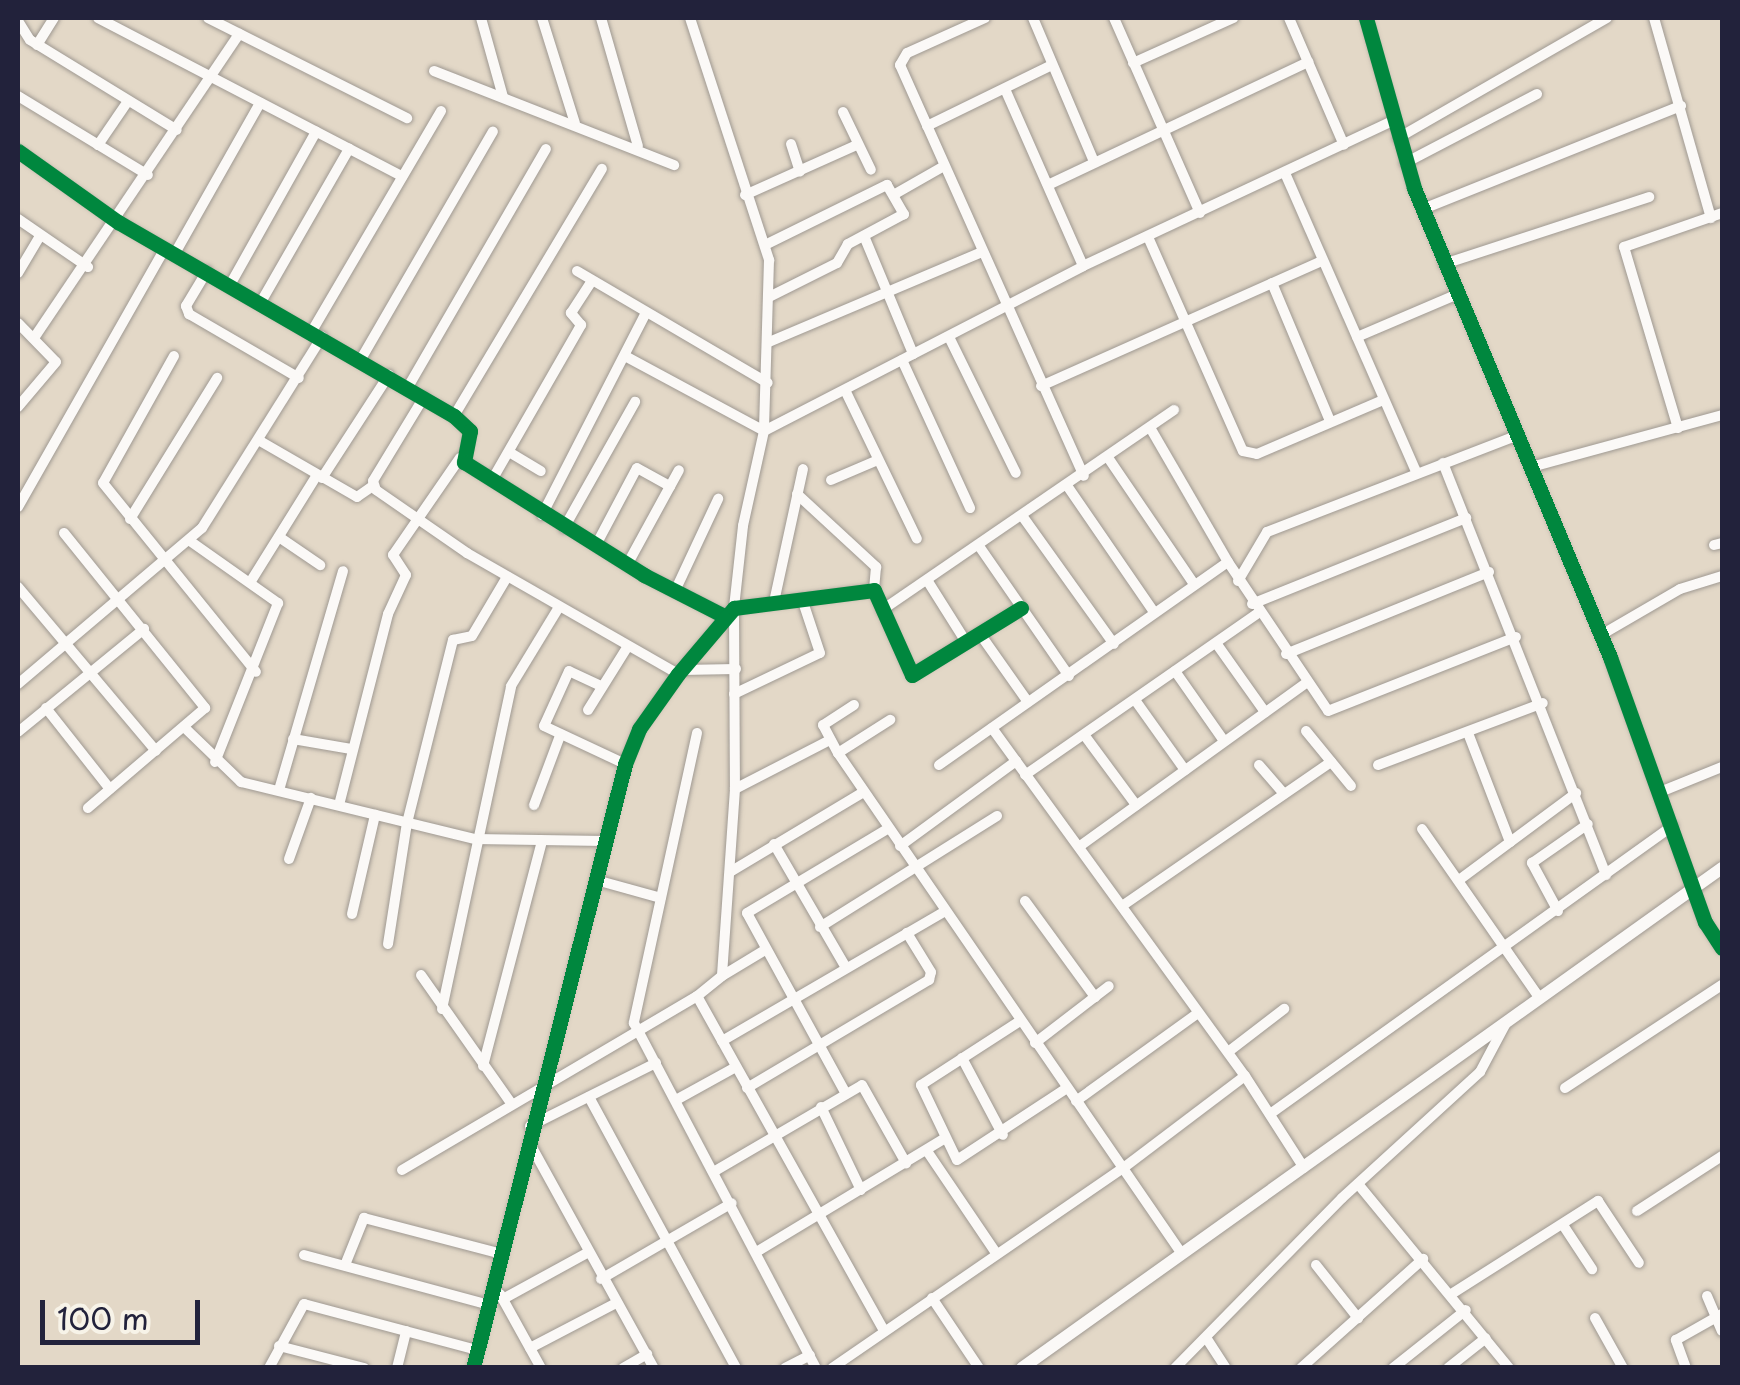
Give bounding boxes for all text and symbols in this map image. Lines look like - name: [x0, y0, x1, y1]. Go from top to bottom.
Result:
- scale bar: [45, 1280, 205, 1342]
- text: 100 m: [57, 1295, 149, 1340]

